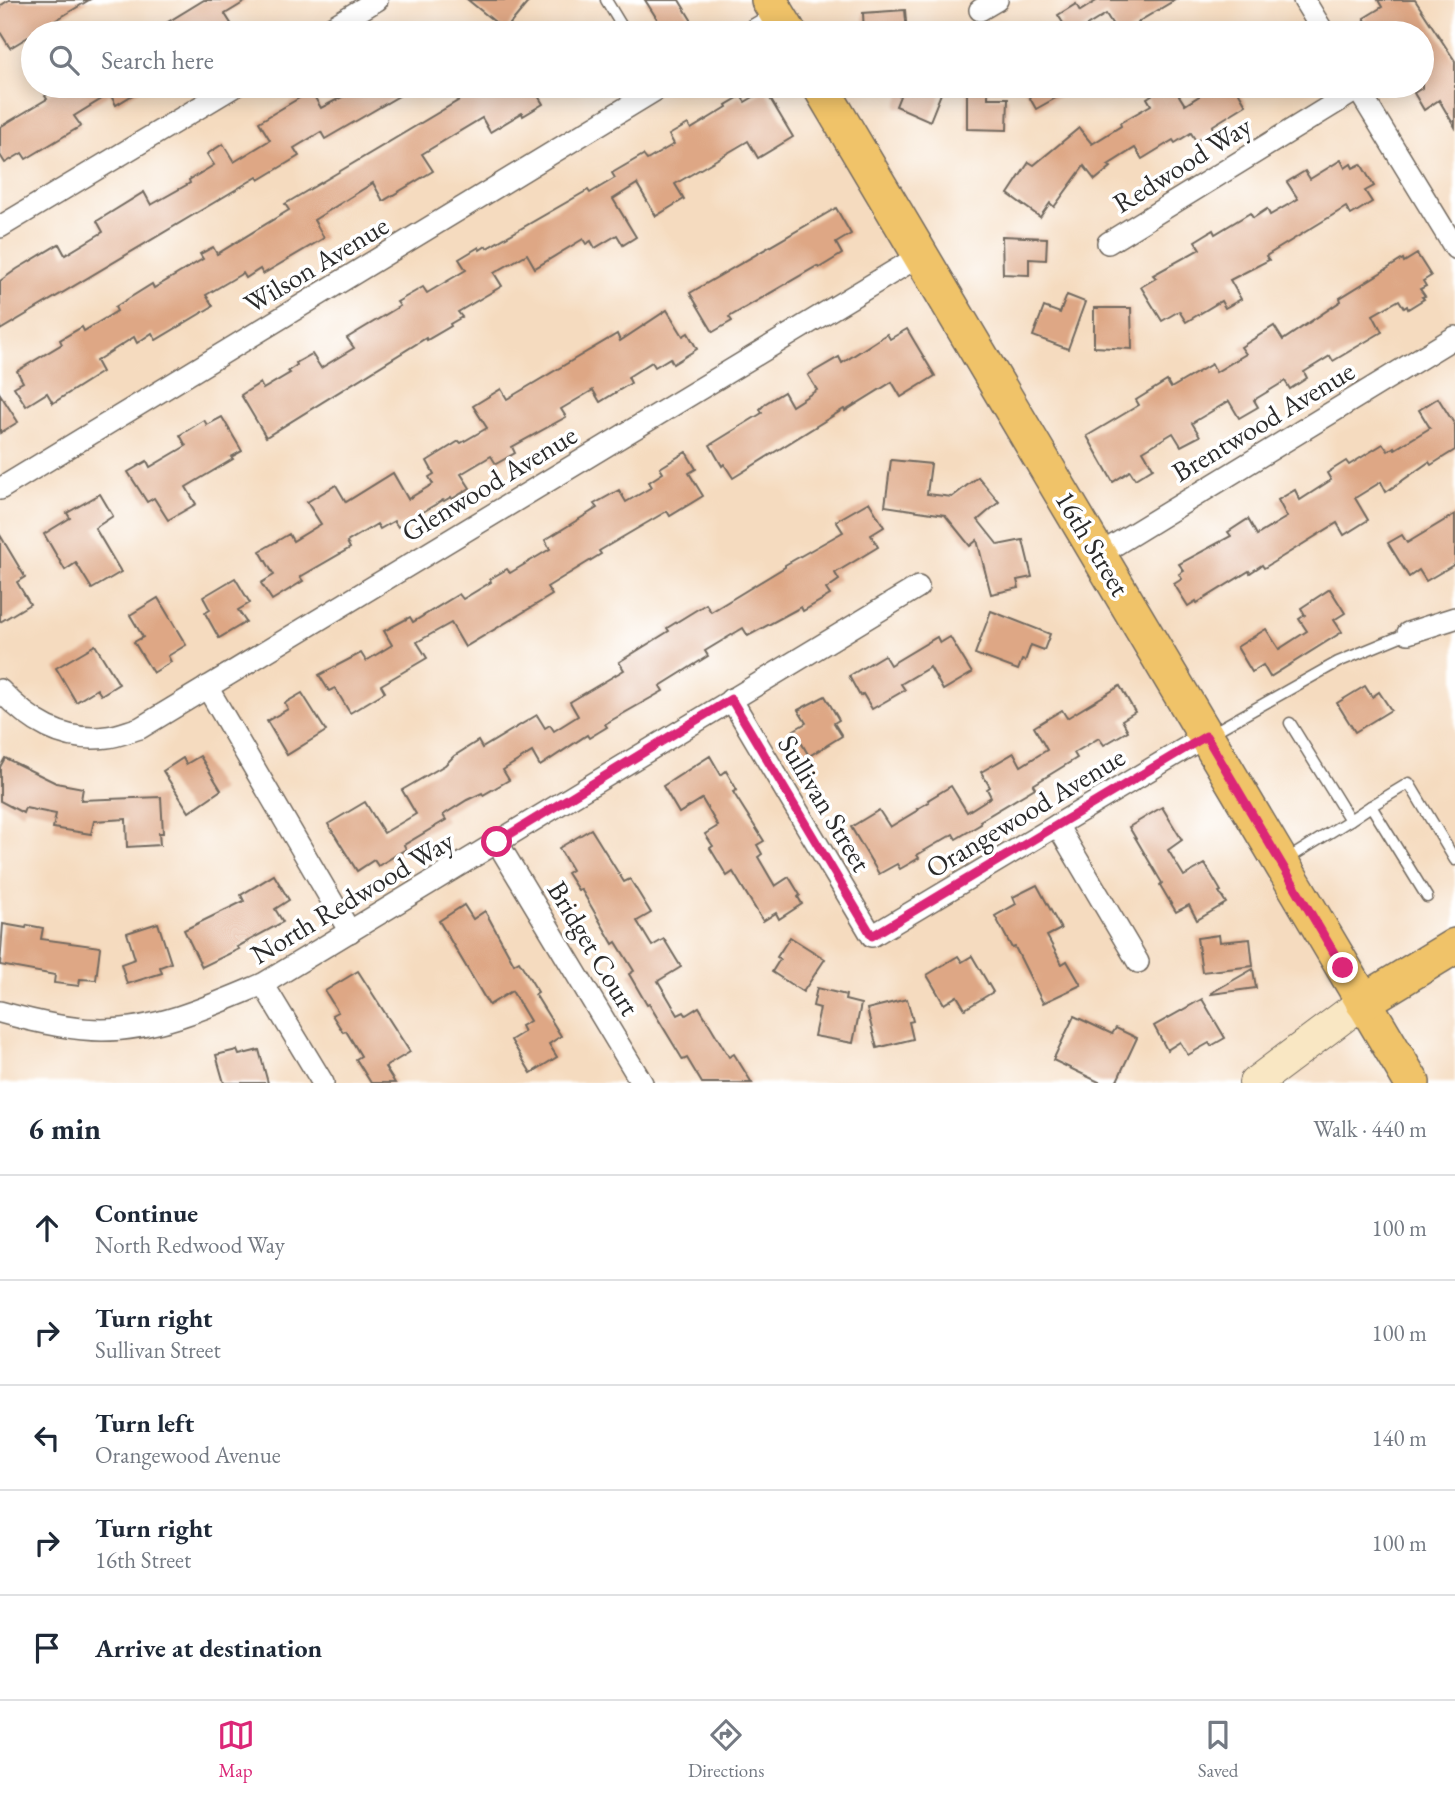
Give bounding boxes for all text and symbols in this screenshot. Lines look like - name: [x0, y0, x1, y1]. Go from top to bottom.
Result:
- search box: [21, 21, 1434, 98]
- icon: search: [45, 41, 83, 79]
- text: Search here: [101, 43, 214, 77]
- street label: Redwood Way: [1106, 107, 1259, 221]
- street label: Wilson Avenue: [237, 207, 395, 321]
- street label: Brentwood Avenue: [1165, 352, 1361, 490]
- street label: Glenwood Avenue: [395, 416, 583, 550]
- street label: 16th Street: [1047, 483, 1139, 603]
- street label: Sullivan Street: [770, 728, 880, 878]
- street label: Orangewood Avenue: [919, 738, 1131, 886]
- street label: North Redwood Way: [244, 822, 461, 972]
- route start: [481, 826, 512, 857]
- street label: Bridget Court: [540, 874, 648, 1022]
- route end: [1327, 952, 1358, 983]
- text: 6 min: [28, 1109, 101, 1148]
- text: Walk · 440 m: [1313, 1114, 1427, 1144]
- text: Continue: [95, 1196, 198, 1230]
- icon: ahead: [28, 1209, 66, 1247]
- text: 100 m: [1371, 1213, 1427, 1243]
- text: North Redwood Way: [95, 1230, 285, 1260]
- text: Turn right: [95, 1301, 213, 1335]
- icon: right: [28, 1314, 66, 1352]
- text: 100 m: [1371, 1318, 1427, 1348]
- text: Sullivan Street: [95, 1335, 221, 1365]
- text: Turn left: [95, 1406, 194, 1440]
- icon: left: [28, 1419, 66, 1457]
- text: 140 m: [1371, 1423, 1427, 1453]
- text: Orangewood Avenue: [95, 1440, 281, 1470]
- text: Turn right: [95, 1511, 213, 1545]
- icon: right: [28, 1524, 66, 1562]
- text: 100 m: [1371, 1528, 1427, 1558]
- text: 16th Street: [95, 1545, 191, 1575]
- icon: arrive: [28, 1629, 66, 1667]
- text: Arrive at destination: [95, 1631, 322, 1665]
- tab: Map: [217, 1716, 255, 1783]
- tab: Directions: [688, 1716, 764, 1783]
- tab: Saved: [1198, 1716, 1238, 1783]

